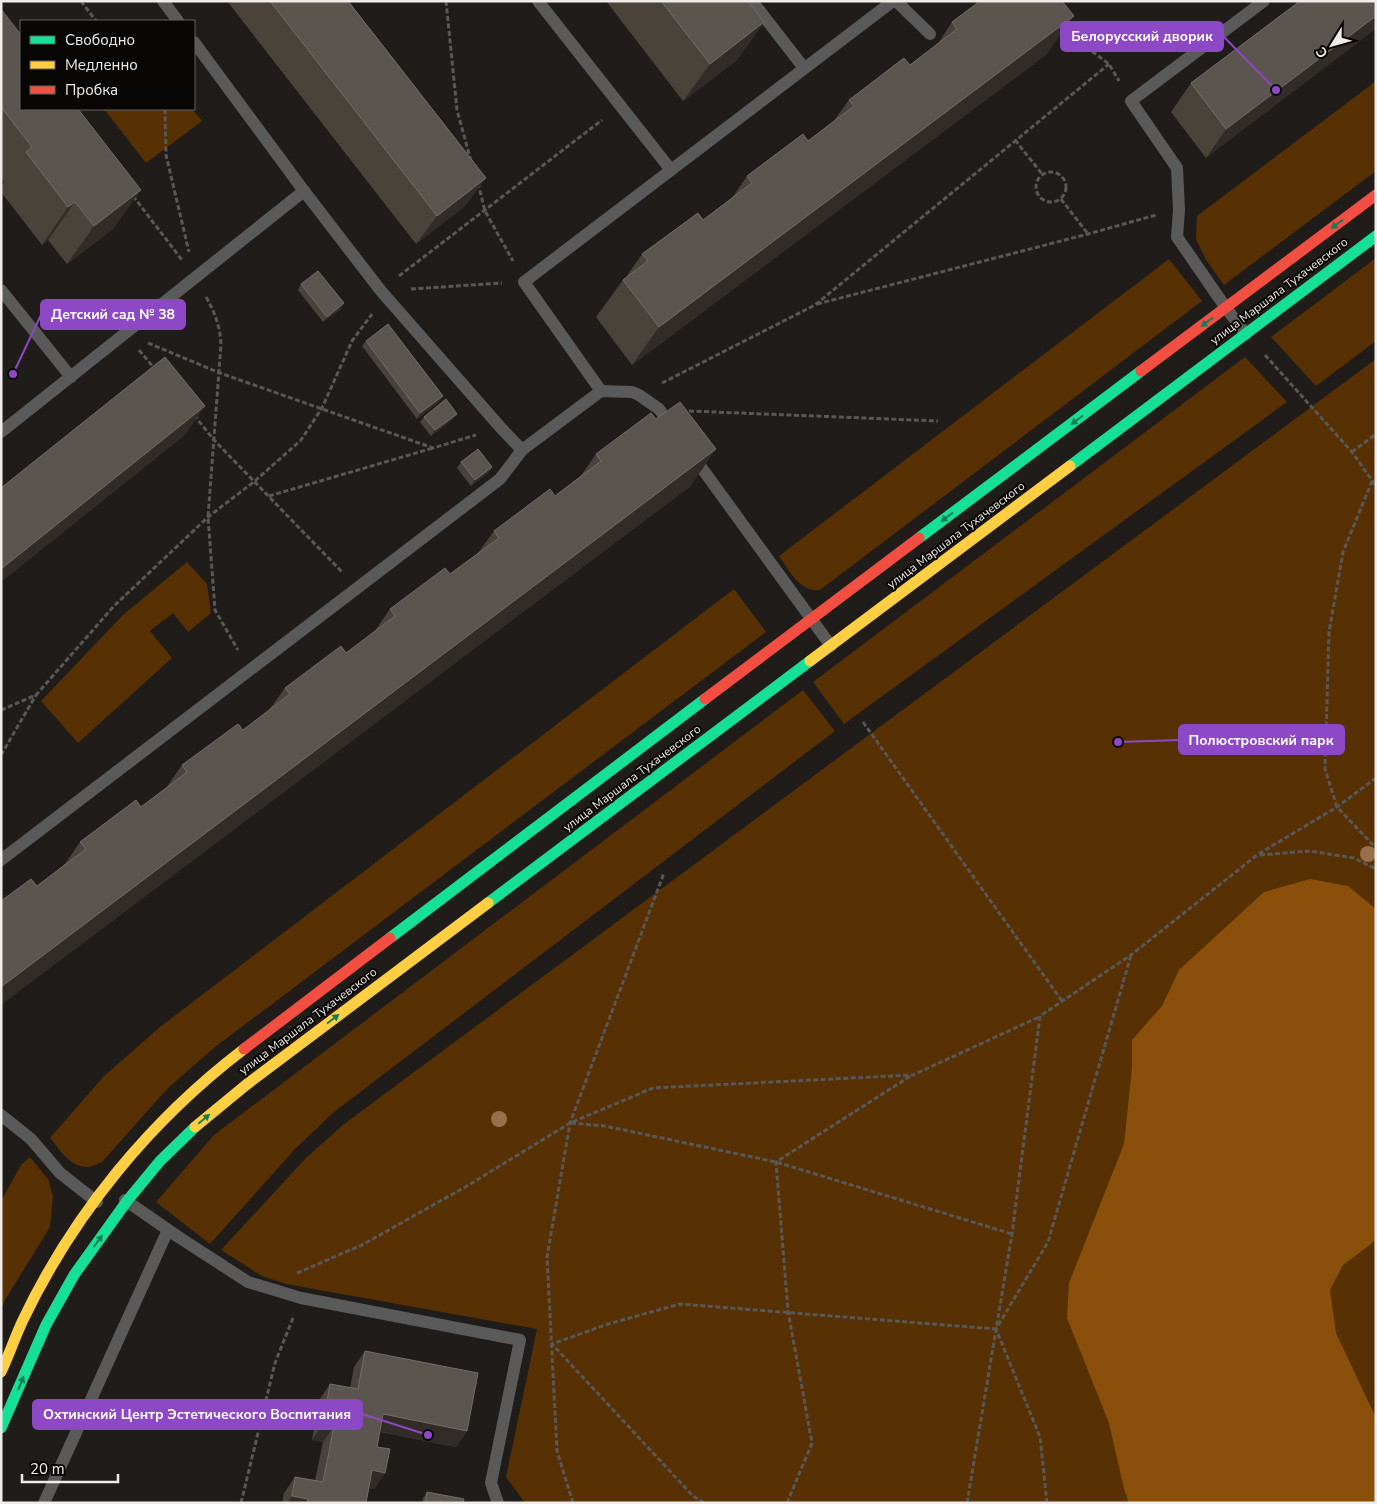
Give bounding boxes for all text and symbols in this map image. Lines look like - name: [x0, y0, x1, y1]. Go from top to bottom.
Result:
- legend: [20, 20, 195, 110]
- north arrow: [1307, 20, 1357, 70]
- callout: Белорусский дворик: [1061, 22, 1223, 51]
- text: Белорусский дворик: [1071, 27, 1213, 46]
- text: Свободно: [65, 30, 135, 50]
- text: С: [1311, 43, 1332, 62]
- text: Медленно: [65, 55, 138, 75]
- text: Пробка: [65, 80, 118, 100]
- one-way arrow: [1331, 219, 1344, 230]
- street label: улица Маршала Тухачевского: [1207, 234, 1351, 348]
- callout: Детский сад № 38: [41, 300, 185, 329]
- text: Детский сад № 38: [51, 305, 175, 324]
- one-way arrow: [1201, 317, 1214, 328]
- one-way arrow: [1071, 414, 1084, 425]
- street label: улица Маршала Тухачевского: [884, 478, 1028, 592]
- one-way arrow: [940, 512, 954, 522]
- street label: улица Маршала Тухачевского: [560, 721, 704, 835]
- callout: Полюстровский парк: [1179, 725, 1344, 754]
- text: Полюстровский парк: [1189, 731, 1334, 750]
- street label: улица Маршала Тухачевского: [236, 964, 380, 1078]
- one-way arrow: [326, 1014, 339, 1025]
- one-way arrow: [197, 1113, 210, 1124]
- one-way arrow: [93, 1234, 103, 1248]
- one-way arrow: [17, 1376, 25, 1390]
- callout: Охтинский Центр Эстетического Воспитания: [33, 1400, 362, 1429]
- text: Охтинский Центр Эстетического Воспитания: [43, 1405, 351, 1424]
- scale bar: [22, 1452, 119, 1484]
- text: 20 m: [30, 1459, 65, 1479]

